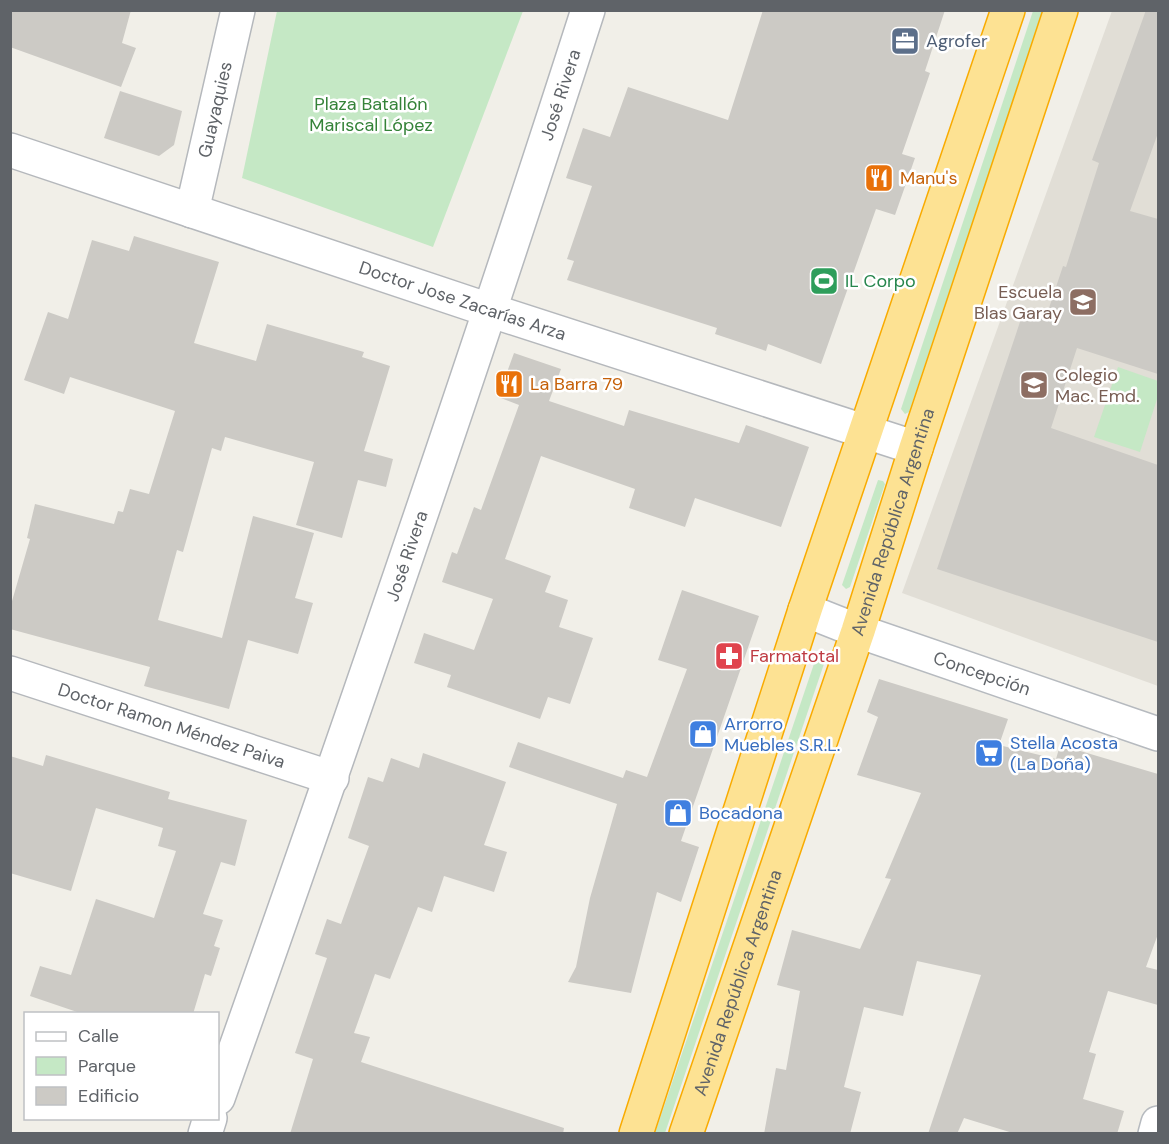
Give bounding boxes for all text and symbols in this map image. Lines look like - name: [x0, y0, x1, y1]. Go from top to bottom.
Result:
- office icon: Agrofer: [889, 25, 921, 57]
- place label: Agrofer: [926, 29, 988, 53]
- street label: José Rivera: [535, 46, 587, 144]
- street label: Guayaquies: [193, 59, 238, 160]
- park label: Plaza Batallón Mariscal López: [309, 92, 433, 137]
- restaurant icon: Manu's: [863, 162, 895, 194]
- place label: Manu's: [900, 166, 957, 190]
- street label: Doctor Jose Zacarías Arza: [356, 255, 569, 346]
- sports icon: IL Corpo: [808, 265, 840, 297]
- place label: IL Corpo: [845, 269, 916, 293]
- place label: Escuela Blas Garay: [974, 280, 1062, 325]
- school or university icon: Escuela Blas Garay: [1067, 286, 1099, 318]
- place label: Colegio Mac. Emd.: [1055, 363, 1140, 408]
- restaurant icon: La Barra 79: [493, 368, 525, 400]
- school or university icon: Colegio Mac. Emd.: [1018, 369, 1050, 401]
- place label: La Barra 79: [530, 372, 623, 396]
- street label: Avenida República Argentina: [845, 405, 940, 639]
- street label: José Rivera: [380, 507, 434, 605]
- pharmacy icon: Farmatotal: [713, 640, 745, 672]
- place label: Farmatotal: [750, 644, 839, 668]
- street label: Concepción: [930, 646, 1034, 701]
- street label: Doctor Ramon Méndez Paiva: [55, 677, 288, 774]
- place label: Arrorro Muebles S.R.L.: [724, 712, 840, 757]
- shop icon: Arrorro Muebles S.R.L.: [687, 718, 719, 750]
- place label: Stella Acosta (La Doña): [1010, 731, 1118, 776]
- supermarket icon: Stella Acosta (La Doña): [973, 737, 1005, 769]
- shop icon: Bocadona: [662, 797, 694, 829]
- place label: Bocadona: [699, 801, 783, 825]
- street label: Avenida República Argentina: [688, 866, 788, 1099]
- legend: [24, 1012, 219, 1120]
- text: Calle: [78, 1024, 119, 1048]
- text: Parque: [78, 1054, 136, 1078]
- text: Edificio: [78, 1084, 139, 1108]

